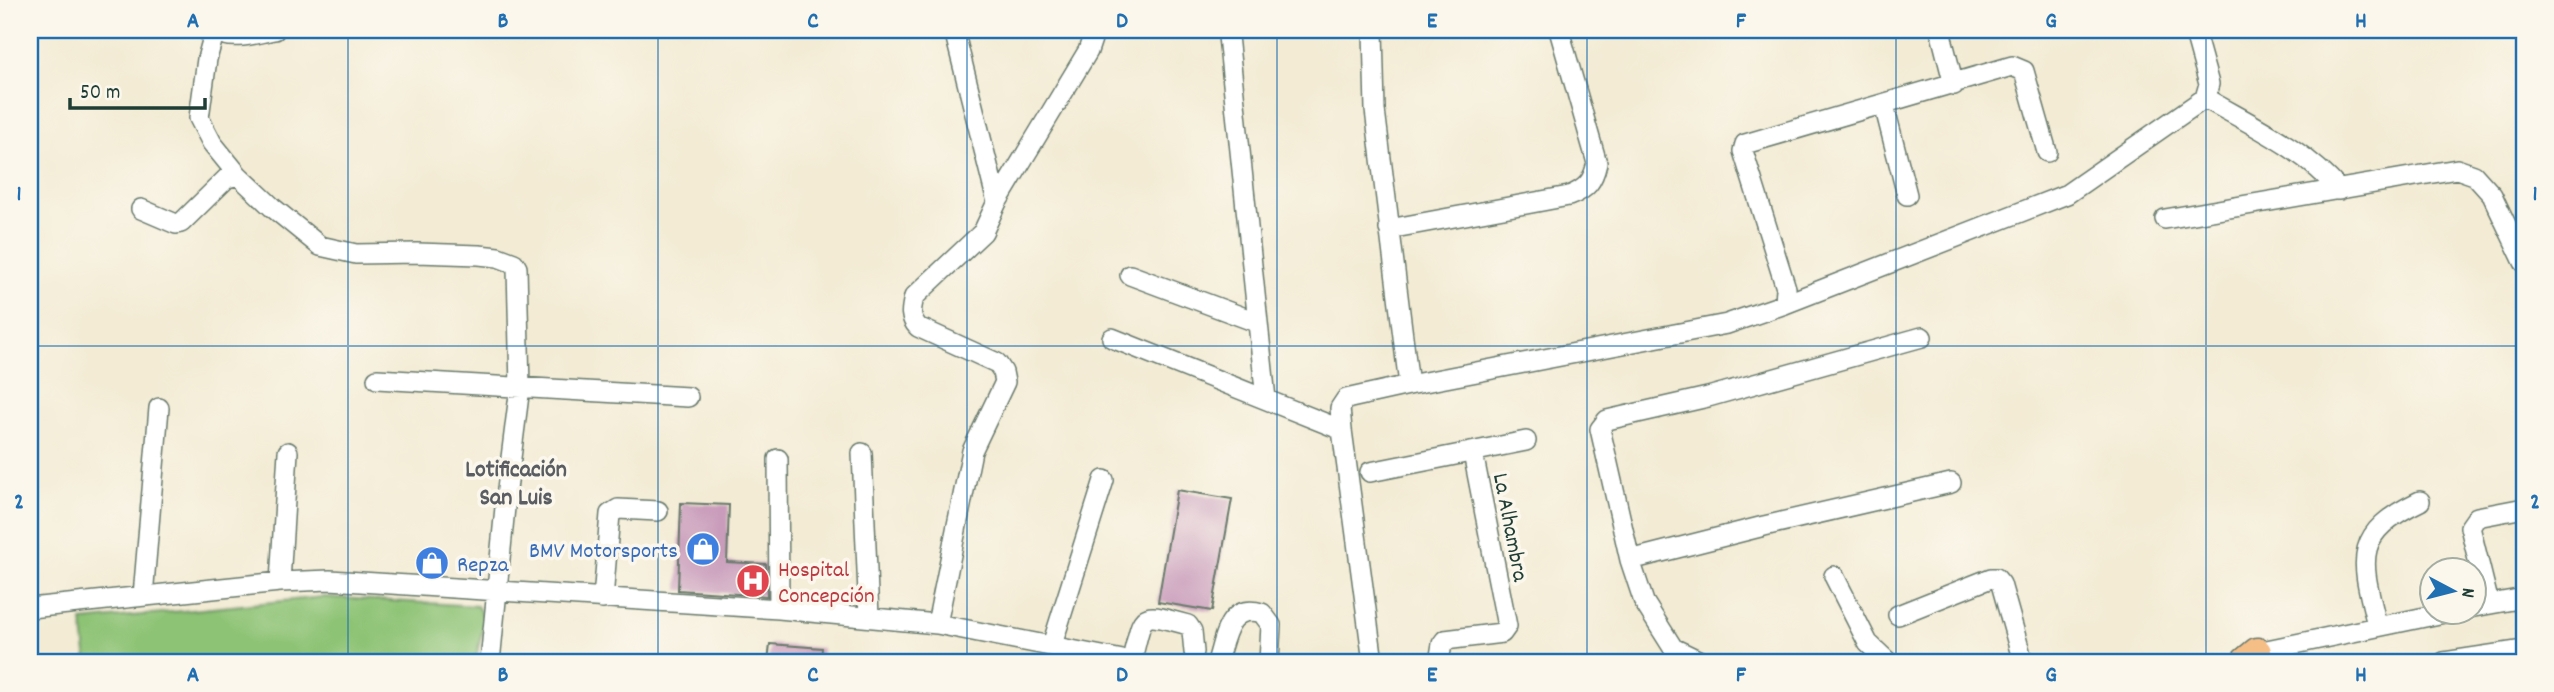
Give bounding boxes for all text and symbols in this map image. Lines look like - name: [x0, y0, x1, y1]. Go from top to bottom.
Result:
- text: A: [187, 6, 199, 39]
- text: B: [498, 6, 509, 39]
- text: C: [807, 6, 819, 39]
- text: D: [1116, 6, 1128, 39]
- text: E: [1427, 6, 1438, 39]
- text: F: [1736, 6, 1747, 39]
- text: G: [2045, 6, 2057, 39]
- text: H: [2355, 6, 2367, 39]
- scale bar: [70, 66, 205, 110]
- text: 50 m: [80, 79, 120, 109]
- text: 1: [16, 179, 22, 212]
- text: 1: [2532, 179, 2538, 212]
- district label: Lotificación San Luis: [465, 454, 567, 516]
- street label: La Alhambra: [1482, 471, 1535, 586]
- text: 2: [14, 487, 24, 520]
- text: 2: [2530, 487, 2540, 520]
- shop icon: BMV Motorsports: [684, 530, 722, 568]
- place label: BMV Motorsports: [529, 536, 678, 569]
- shop icon: Repza: [413, 544, 451, 582]
- place label: Repza: [457, 550, 510, 583]
- place label: Hospital Concepción: [778, 555, 875, 614]
- north arrow: [2418, 556, 2488, 626]
- hospital icon: Hospital Concepción: [734, 562, 772, 600]
- text: N: [2452, 586, 2480, 599]
- text: A: [187, 660, 199, 692]
- text: B: [498, 660, 509, 692]
- text: C: [807, 660, 819, 692]
- text: D: [1116, 660, 1128, 692]
- text: E: [1427, 660, 1438, 692]
- text: F: [1736, 660, 1747, 692]
- text: G: [2045, 660, 2057, 692]
- text: H: [2355, 660, 2367, 692]

